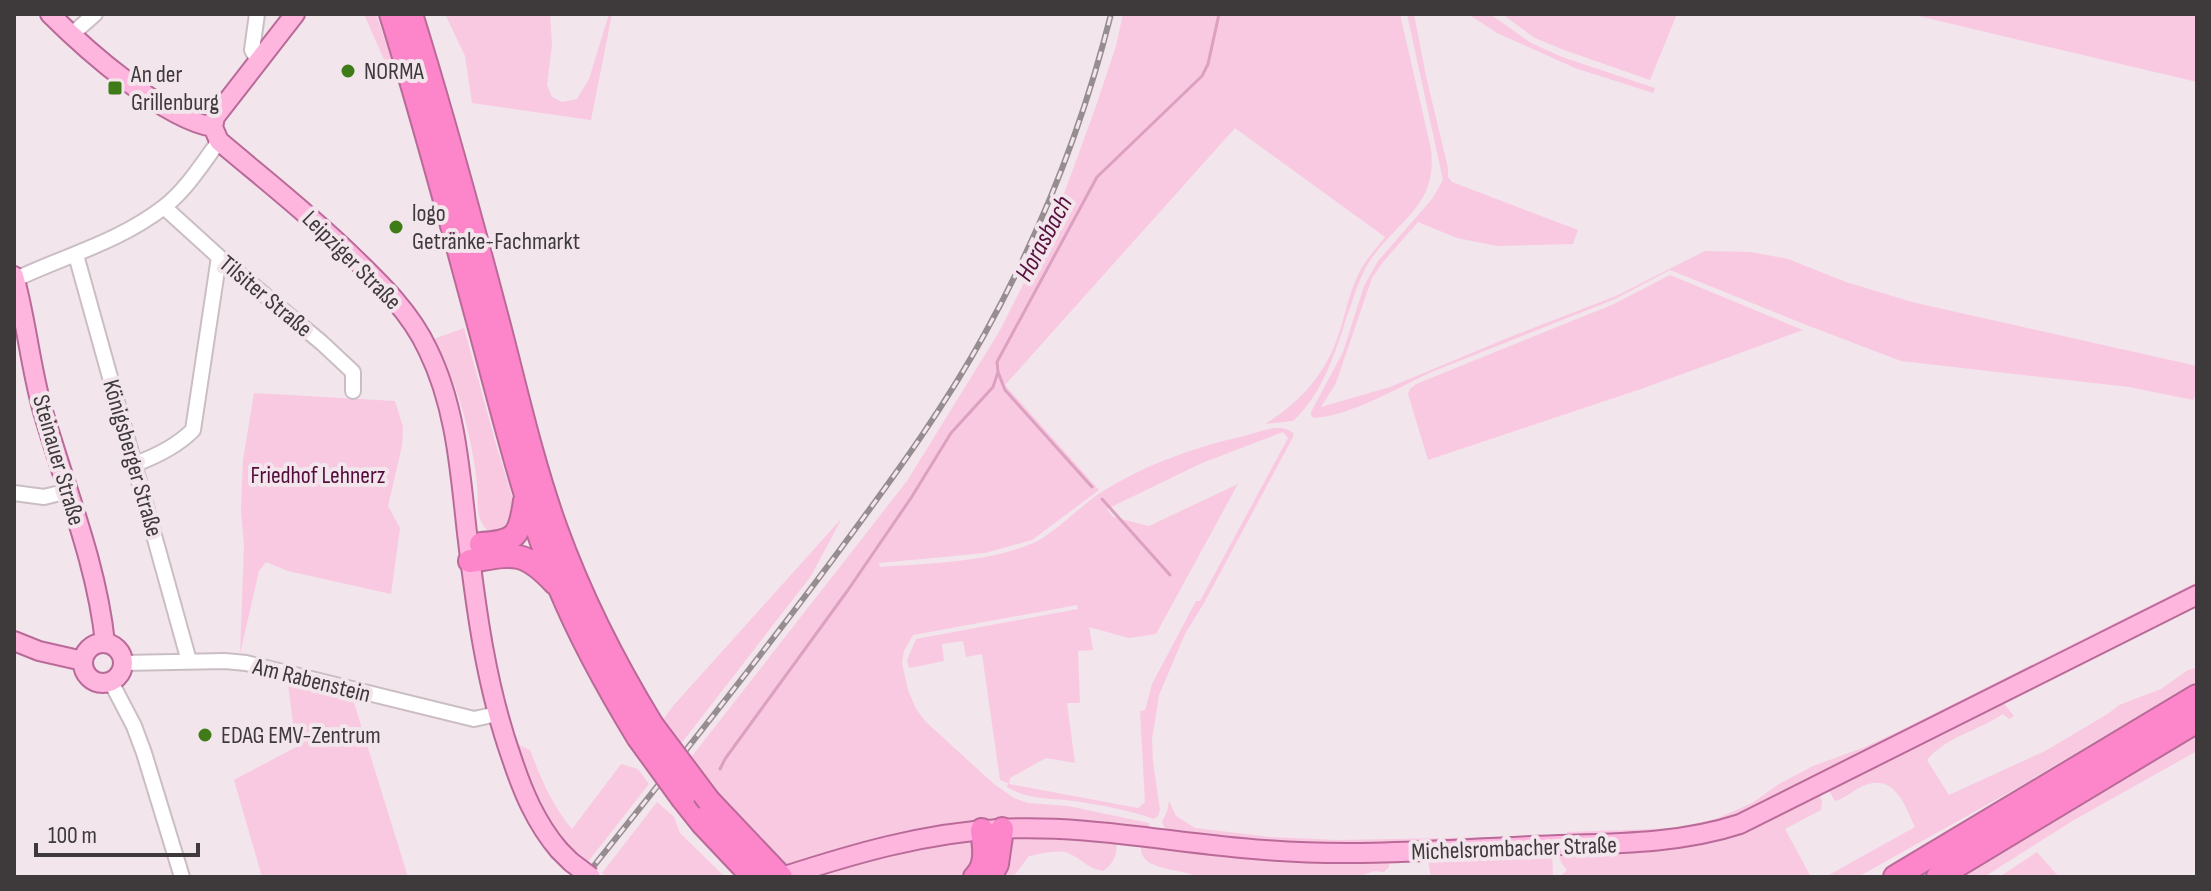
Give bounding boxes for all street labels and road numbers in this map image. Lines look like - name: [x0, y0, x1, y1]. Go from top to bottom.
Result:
- street label: Leipziger Straße: [296, 205, 407, 316]
- street label: Tilsiter Straße: [213, 249, 318, 344]
- street label: Königsberger Straße: [96, 376, 169, 540]
- street label: Steinauer Straße: [26, 392, 91, 529]
- street label: Am Rabenstein: [249, 652, 374, 709]
- street label: Michelsrombacher Straße: [1411, 830, 1617, 867]

